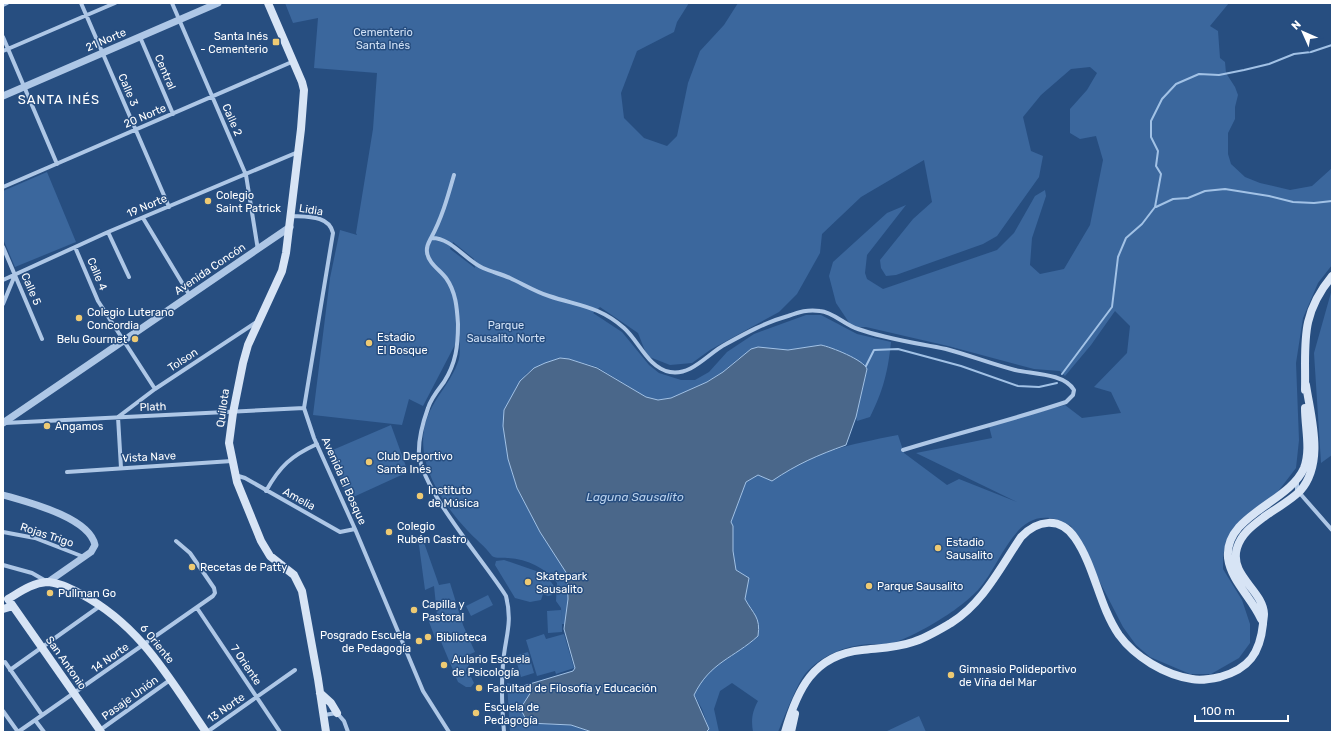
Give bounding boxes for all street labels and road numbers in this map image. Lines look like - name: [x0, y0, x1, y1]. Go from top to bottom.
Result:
- street label: 21 Norte: [84, 26, 128, 54]
- street label: Central: [152, 52, 178, 92]
- street label: Calle 3: [115, 72, 141, 109]
- street label: 20 Norte: [122, 101, 168, 131]
- street label: Calle 2: [219, 102, 245, 138]
- street label: 19 Norte: [125, 192, 169, 220]
- street label: Lidia: [298, 202, 324, 218]
- street label: Avenida Concón: [172, 240, 248, 298]
- street label: Calle 4: [84, 256, 110, 293]
- street label: Calle 5: [18, 271, 44, 308]
- street label: Tolson: [166, 346, 200, 374]
- street label: Quillota: [214, 388, 232, 428]
- street label: Plath: [139, 400, 167, 414]
- street label: Avenida El Bosque: [319, 435, 369, 527]
- street label: Vista Nave: [122, 449, 176, 465]
- street label: Amelia: [281, 485, 317, 513]
- street label: Rojas Trigo: [19, 520, 75, 550]
- street label: 6 Oriente: [137, 622, 177, 666]
- street label: San Antonio: [43, 634, 89, 692]
- street label: 14 Norte: [89, 640, 131, 676]
- street label: 7 Oriente: [228, 642, 264, 688]
- street label: Pasaje Unión: [99, 673, 161, 723]
- street label: 13 Norte: [205, 690, 247, 726]

